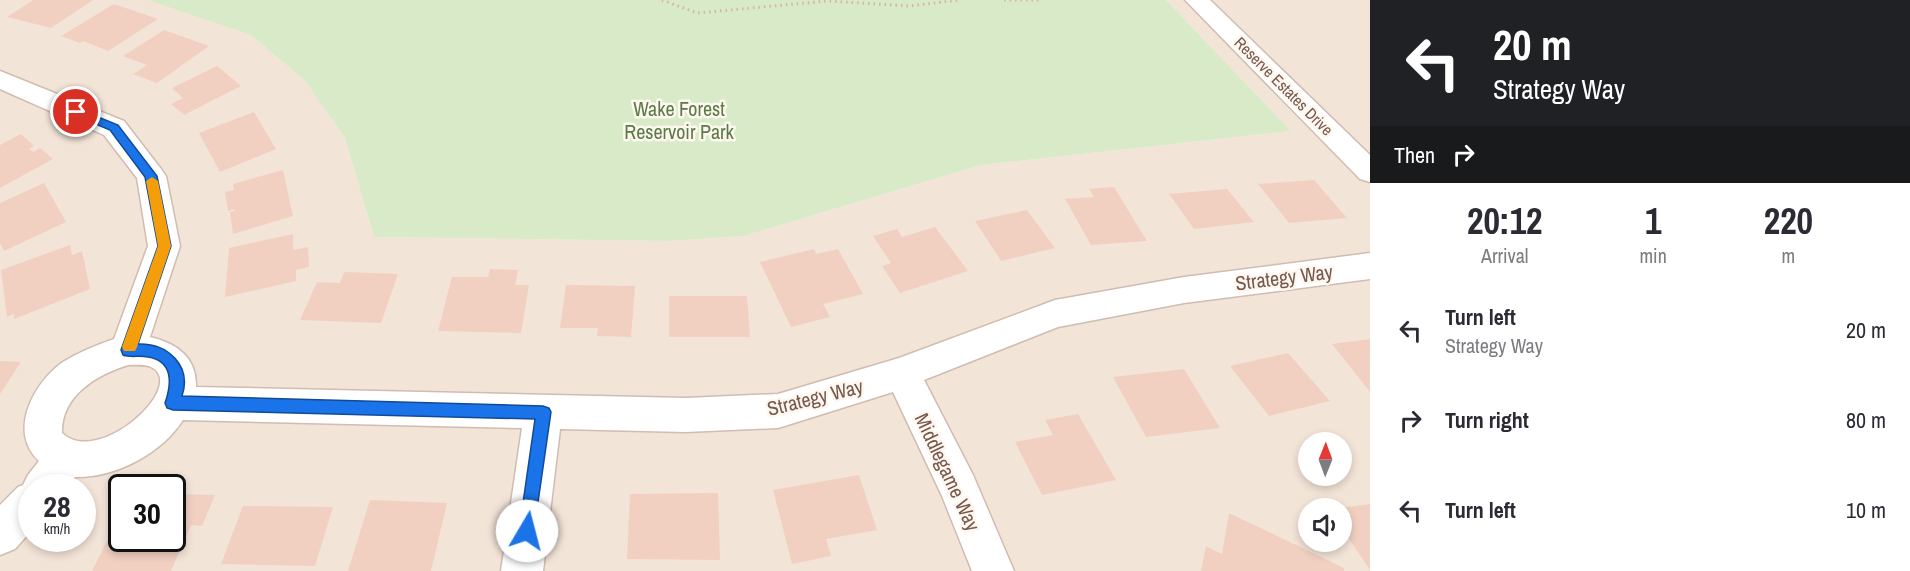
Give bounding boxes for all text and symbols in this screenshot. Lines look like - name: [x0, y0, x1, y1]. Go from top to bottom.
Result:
- text: 20 m: [1493, 17, 1572, 73]
- icon: left: [1394, 24, 1472, 102]
- street label: Reserve Estates Drive: [1230, 32, 1338, 140]
- text: Strategy Way: [1493, 71, 1625, 107]
- pin: [50, 86, 101, 137]
- icon: arrive: [59, 95, 92, 128]
- park label: Wake Forest Reservoir Park: [624, 95, 734, 145]
- icon: right: [1447, 138, 1480, 171]
- text: Then: [1394, 140, 1435, 170]
- text: 20:12: [1467, 197, 1542, 245]
- text: 1: [1645, 197, 1661, 245]
- text: 220: [1764, 197, 1813, 245]
- text: Arrival: [1481, 242, 1528, 269]
- text: min: [1639, 242, 1667, 269]
- text: m: [1782, 242, 1795, 269]
- street label: Strategy Way: [1234, 258, 1335, 296]
- text: Turn left: [1445, 302, 1516, 332]
- icon: left: [1394, 314, 1427, 347]
- text: 20 m: [1846, 315, 1886, 345]
- text: Strategy Way: [1445, 332, 1543, 359]
- street label: Strategy Way: [764, 372, 867, 422]
- icon: right: [1394, 404, 1427, 437]
- text: Turn right: [1445, 405, 1529, 435]
- text: 80 m: [1846, 405, 1886, 435]
- street label: Middlegame Way: [909, 409, 987, 536]
- north arrow: [1298, 432, 1352, 486]
- map controls: [1298, 432, 1352, 552]
- speed limit sign: 30: [108, 474, 186, 552]
- text: 28: [43, 486, 71, 526]
- icon: left: [1394, 494, 1427, 527]
- text: Turn left: [1445, 495, 1516, 525]
- text: 10 m: [1846, 495, 1886, 525]
- button: sound: [1298, 498, 1352, 552]
- position arrow: [495, 499, 559, 563]
- text: km/h: [44, 518, 70, 539]

